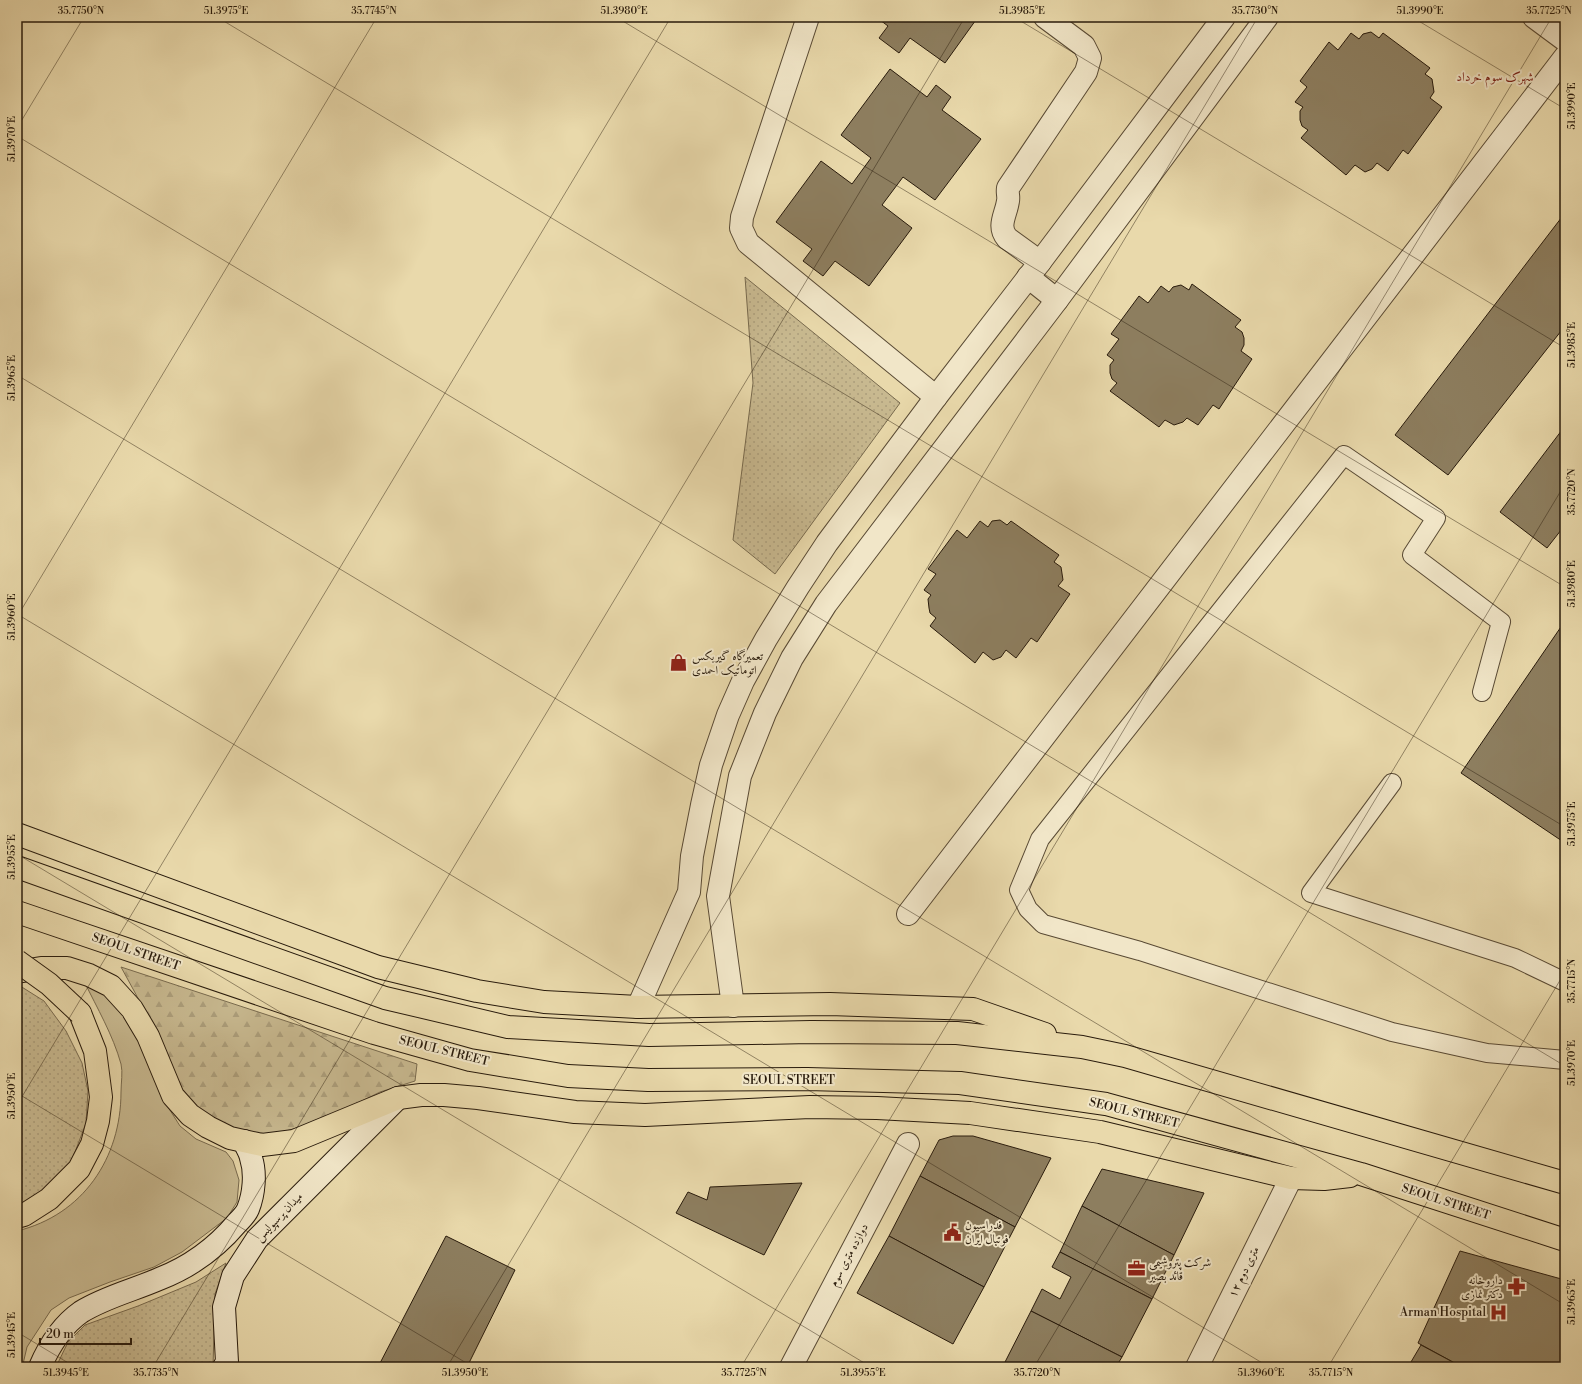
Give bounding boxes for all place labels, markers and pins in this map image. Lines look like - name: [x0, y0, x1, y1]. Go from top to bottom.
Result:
- place label: تعمیرگاه گیربکس اتوماتیک احمدی: [692, 648, 764, 678]
- shop icon: تعمیرگاه گیربکس اتوماتیک احمدی: [669, 653, 689, 673]
- place label: فدراسیون فوتبال ایران: [965, 1218, 1009, 1247]
- public building icon: فدراسیون فوتبال ایران: [942, 1222, 962, 1242]
- place label: شرکت پتروشیمی قائد بصیر: [1147, 1255, 1211, 1284]
- office icon: شرکت پتروشیمی قائد بصیر: [1126, 1259, 1146, 1279]
- place label: داروخانه دکتر نمازی: [1461, 1273, 1503, 1302]
- pharmacy icon: داروخانه دکتر نمازی: [1506, 1277, 1526, 1297]
- hospital icon: Arman Hospital: [1489, 1302, 1509, 1322]
- place label: Arman Hospital: [1399, 1305, 1486, 1320]

